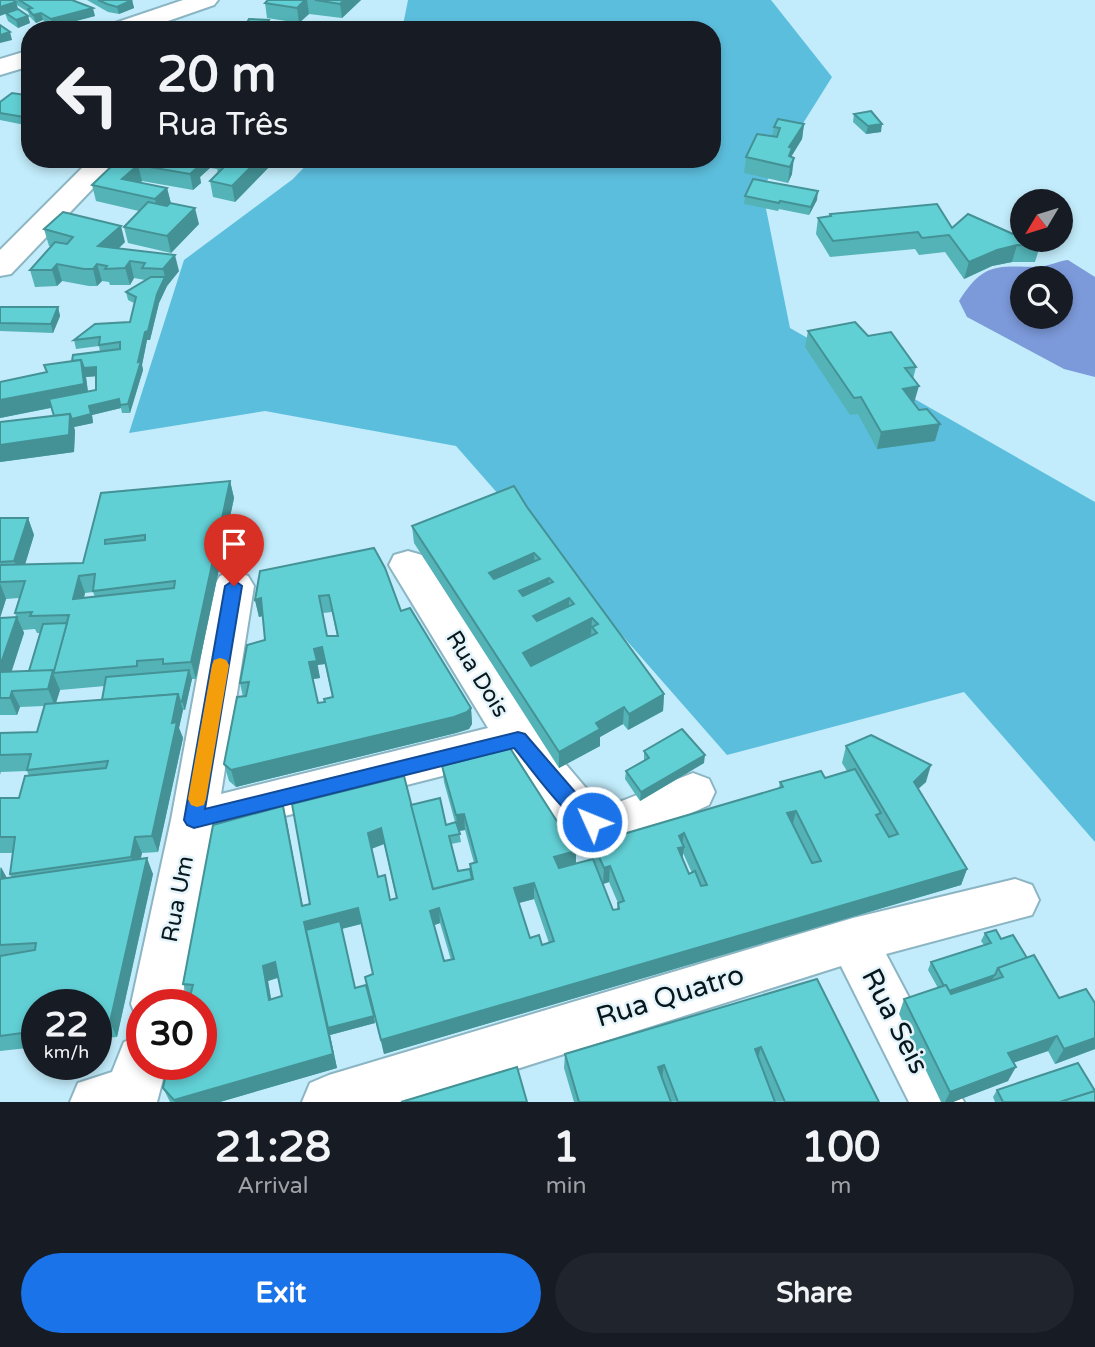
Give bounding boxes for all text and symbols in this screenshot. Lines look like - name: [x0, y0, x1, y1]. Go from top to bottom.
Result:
- text: 20 m: [157, 46, 276, 105]
- icon: left: [42, 49, 133, 140]
- text: Rua Três: [157, 106, 288, 144]
- north arrow: [1010, 189, 1073, 252]
- map controls: [1010, 189, 1073, 329]
- button: search: [1010, 266, 1073, 329]
- pin: [204, 514, 264, 586]
- icon: arrive: [215, 525, 253, 563]
- street label: Rua Dois: [439, 625, 515, 723]
- position arrow: [555, 785, 629, 859]
- street label: Rua Um: [156, 853, 200, 945]
- street label: Rua Quatro: [592, 957, 748, 1035]
- street label: Rua Seis: [854, 963, 936, 1079]
- speed limit sign: 30: [126, 989, 217, 1080]
- text: 22: [45, 1004, 88, 1046]
- text: km/h: [44, 1041, 89, 1063]
- text: 21:28: [215, 1122, 331, 1173]
- text: 1: [553, 1122, 579, 1173]
- text: 100: [801, 1122, 880, 1173]
- text: Arrival: [237, 1172, 308, 1200]
- text: min: [546, 1172, 587, 1200]
- text: m: [830, 1172, 851, 1200]
- button: Exit: [21, 1253, 541, 1333]
- button: Share: [555, 1253, 1074, 1333]

